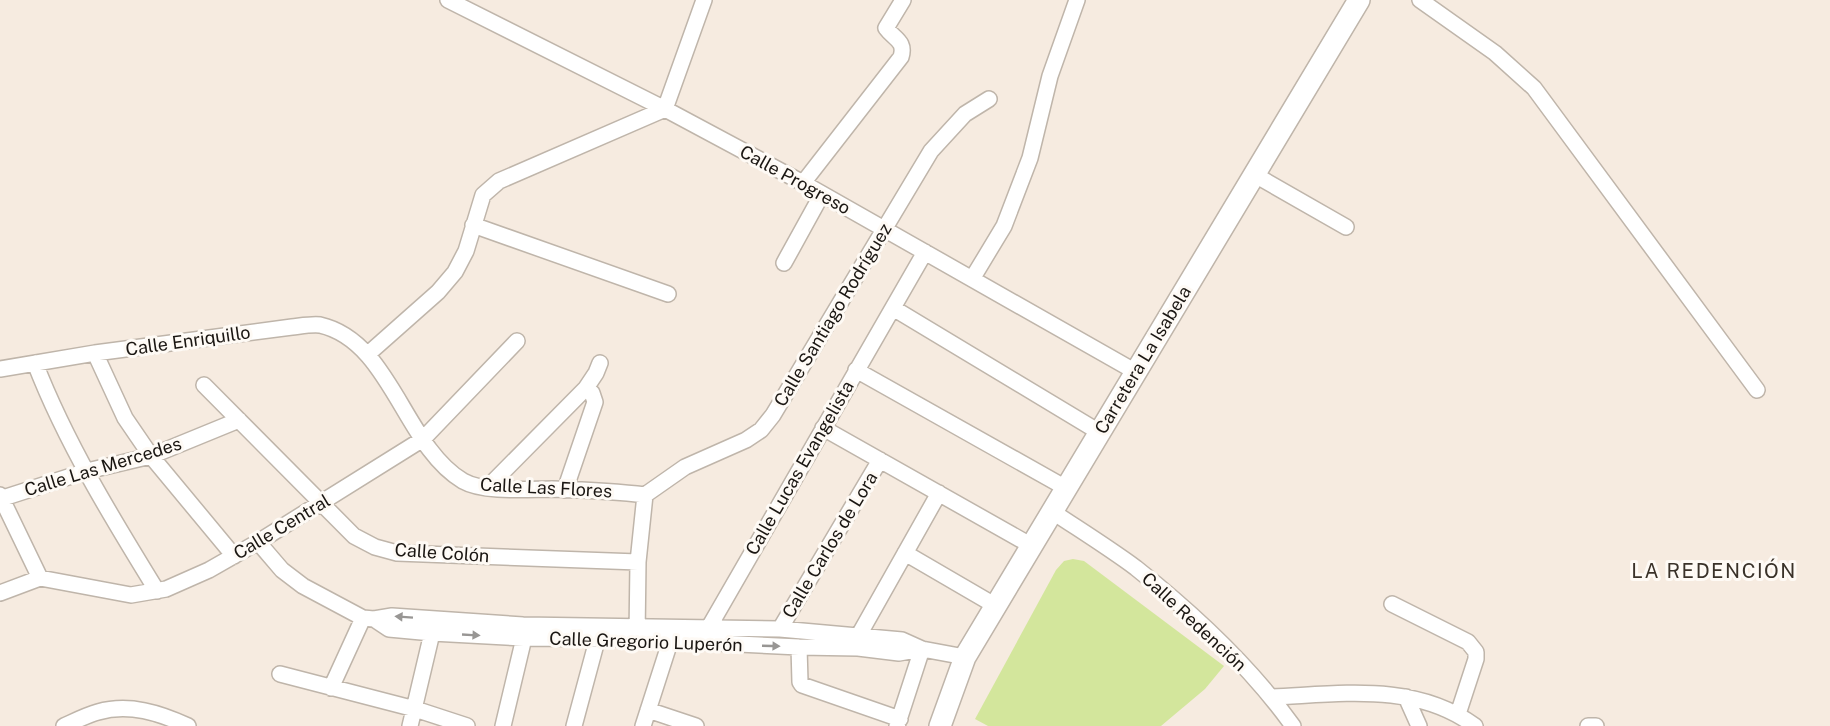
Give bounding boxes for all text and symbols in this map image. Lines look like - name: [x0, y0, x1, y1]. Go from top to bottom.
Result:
- street label: Calle Progreso: [736, 141, 854, 219]
- street label: Calle Santiago Rodríguez: [770, 219, 896, 410]
- street label: Carretera La Isabela: [1090, 282, 1195, 438]
- street label: Calle Enriquillo: [124, 321, 252, 360]
- street label: Calle Lucas Evangelista: [741, 377, 858, 559]
- street label: Calle Las Mercedes: [22, 433, 184, 500]
- street label: Calle Carlos de Lora: [778, 468, 881, 622]
- street label: Calle Las Flores: [479, 474, 613, 501]
- street label: Calle Central: [230, 490, 334, 564]
- street label: Calle Colón: [394, 539, 490, 566]
- district label: LA REDENCIÓN: [1631, 558, 1797, 583]
- street label: Calle Redención: [1138, 568, 1251, 675]
- one-way arrow: [394, 613, 413, 622]
- street label: Calle Gregorio Luperón: [549, 628, 743, 655]
- one-way arrow: [461, 631, 480, 640]
- one-way arrow: [761, 642, 780, 651]

